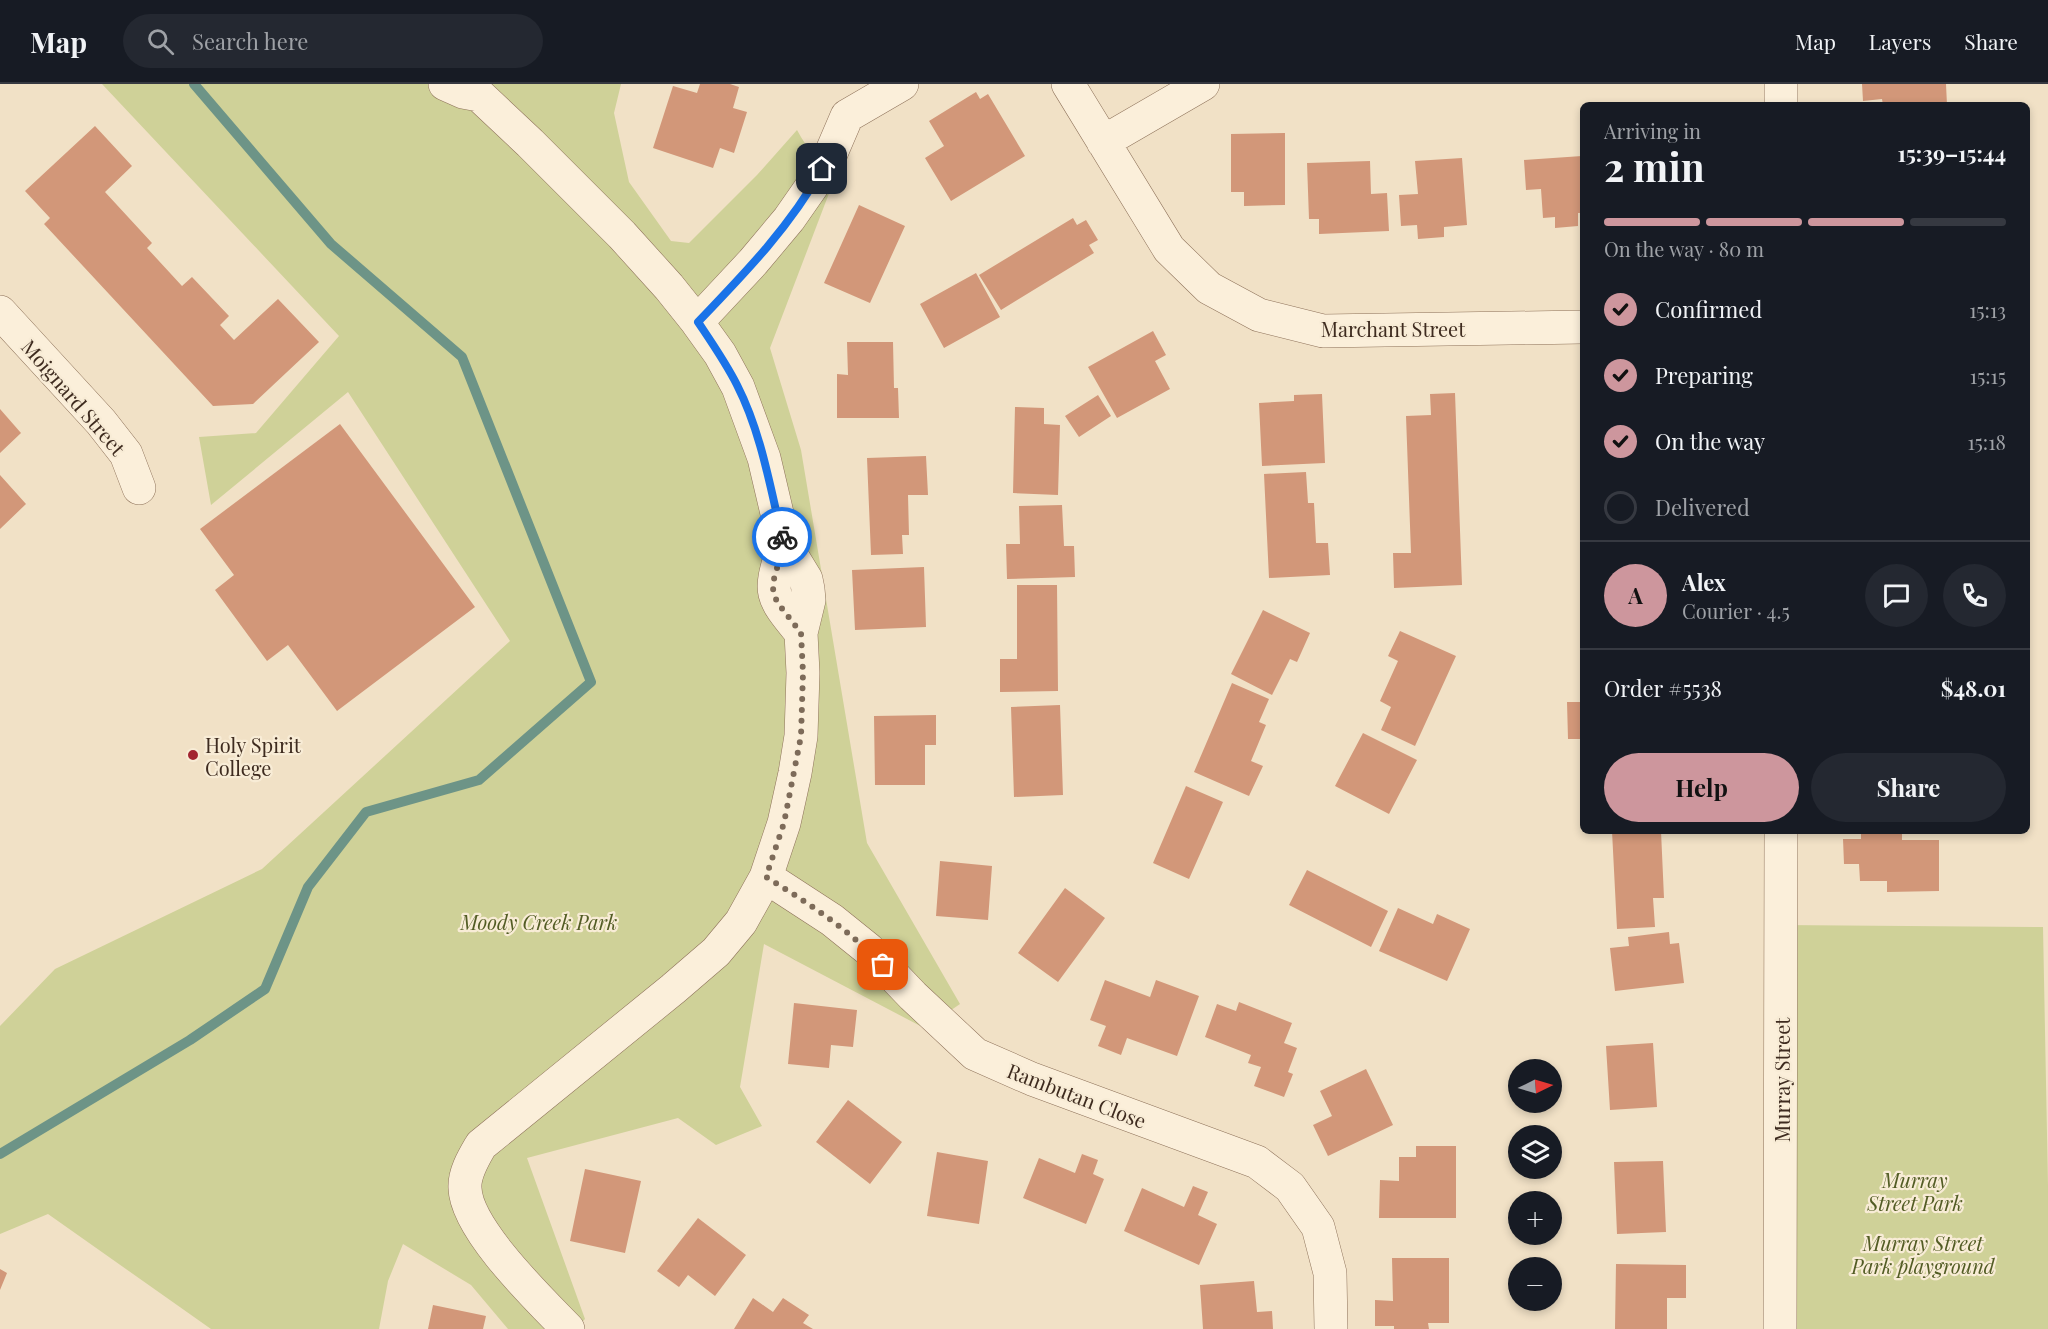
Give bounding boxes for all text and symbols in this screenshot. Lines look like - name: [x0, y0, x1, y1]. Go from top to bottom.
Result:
- search box: [123, 14, 543, 68]
- text: Map: [30, 23, 87, 60]
- icon: search: [144, 25, 177, 58]
- text: Search here: [192, 26, 308, 56]
- text: Map: [1795, 27, 1836, 55]
- text: Layers: [1869, 27, 1931, 55]
- text: Share: [1964, 27, 2018, 55]
- text: Arriving in: [1604, 117, 1701, 144]
- text: 15:39–15:44: [1898, 138, 2006, 168]
- text: 2 min: [1604, 140, 1705, 192]
- pin: [796, 143, 847, 194]
- icon: home: [805, 152, 838, 185]
- text: On the way · 80 m: [1604, 235, 1764, 262]
- icon: check: [1604, 293, 1637, 326]
- text: Confirmed: [1655, 294, 1762, 324]
- text: 15:13: [1969, 296, 2006, 323]
- street label: Marchant Street: [1321, 315, 1466, 342]
- street label: Moignard Street: [16, 333, 132, 461]
- icon: check: [1604, 359, 1637, 392]
- text: Preparing: [1655, 360, 1753, 390]
- text: 15:15: [1970, 362, 2006, 389]
- icon: check: [1604, 425, 1637, 458]
- text: On the way: [1655, 426, 1765, 456]
- text: 15:18: [1967, 428, 2006, 455]
- text: Delivered: [1655, 492, 1750, 522]
- courier: [752, 507, 812, 567]
- icon: bike: [766, 521, 799, 554]
- button: chat: [1865, 564, 1928, 627]
- button: phone: [1943, 564, 2006, 627]
- text: Alex: [1682, 567, 1726, 597]
- text: A: [1628, 580, 1643, 610]
- text: Courier · 4.5: [1682, 597, 1790, 624]
- text: Order #5538: [1604, 673, 1722, 703]
- text: $48.01: [1941, 673, 2006, 703]
- place label: Holy Spirit College: [205, 731, 302, 781]
- marker: Holy Spirit College: [186, 748, 200, 762]
- button: Help: [1604, 753, 1799, 822]
- button: Share: [1811, 753, 2006, 822]
- park label: Moody Creek Park: [460, 908, 617, 935]
- pin: [857, 939, 908, 990]
- icon: bag: [866, 948, 899, 981]
- street label: Murray Street: [1768, 1017, 1795, 1142]
- street label: Rambutan Close: [1004, 1056, 1150, 1134]
- north arrow: [1508, 1059, 1562, 1113]
- map controls: [1508, 1059, 1562, 1311]
- button: layers: [1508, 1125, 1562, 1179]
- park label: Murray Street Park: [1866, 1166, 1963, 1216]
- button: +: [1508, 1191, 1562, 1245]
- park label: Murray Street Park playground: [1850, 1229, 1996, 1279]
- button: −: [1508, 1257, 1562, 1311]

